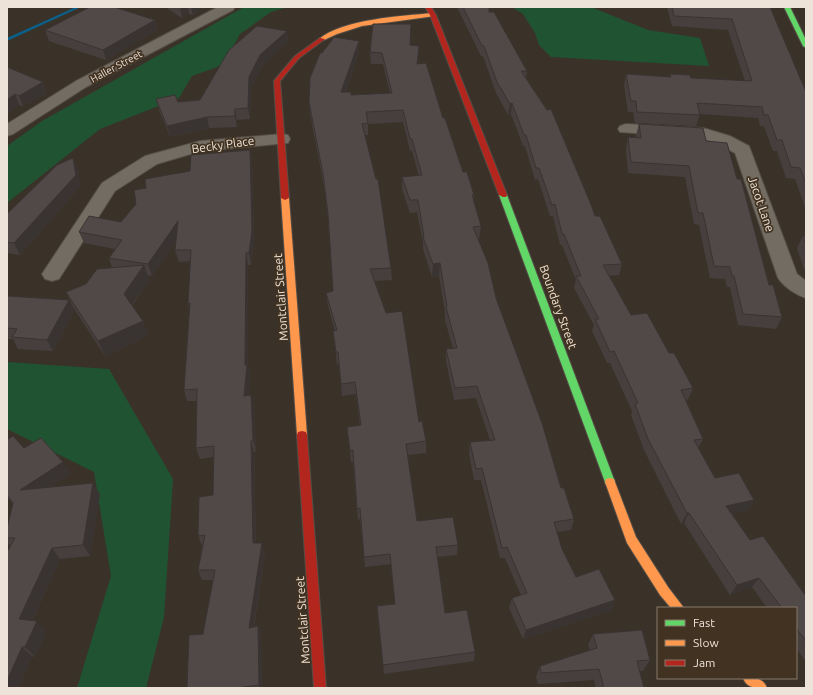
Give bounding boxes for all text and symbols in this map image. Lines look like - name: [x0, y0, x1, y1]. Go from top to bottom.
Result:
- street label: Haller Street: [89, 48, 144, 85]
- street label: Becky Place: [191, 134, 255, 155]
- street label: Jacot Lane: [746, 174, 777, 233]
- street label: Montclair Street: [271, 253, 290, 341]
- street label: Boundary Street: [537, 263, 580, 351]
- street label: Montclair Street: [293, 576, 312, 664]
- legend: [657, 607, 797, 679]
- text: Fast: [693, 616, 715, 629]
- text: Slow: [693, 636, 719, 649]
- text: Jam: [693, 656, 715, 669]

